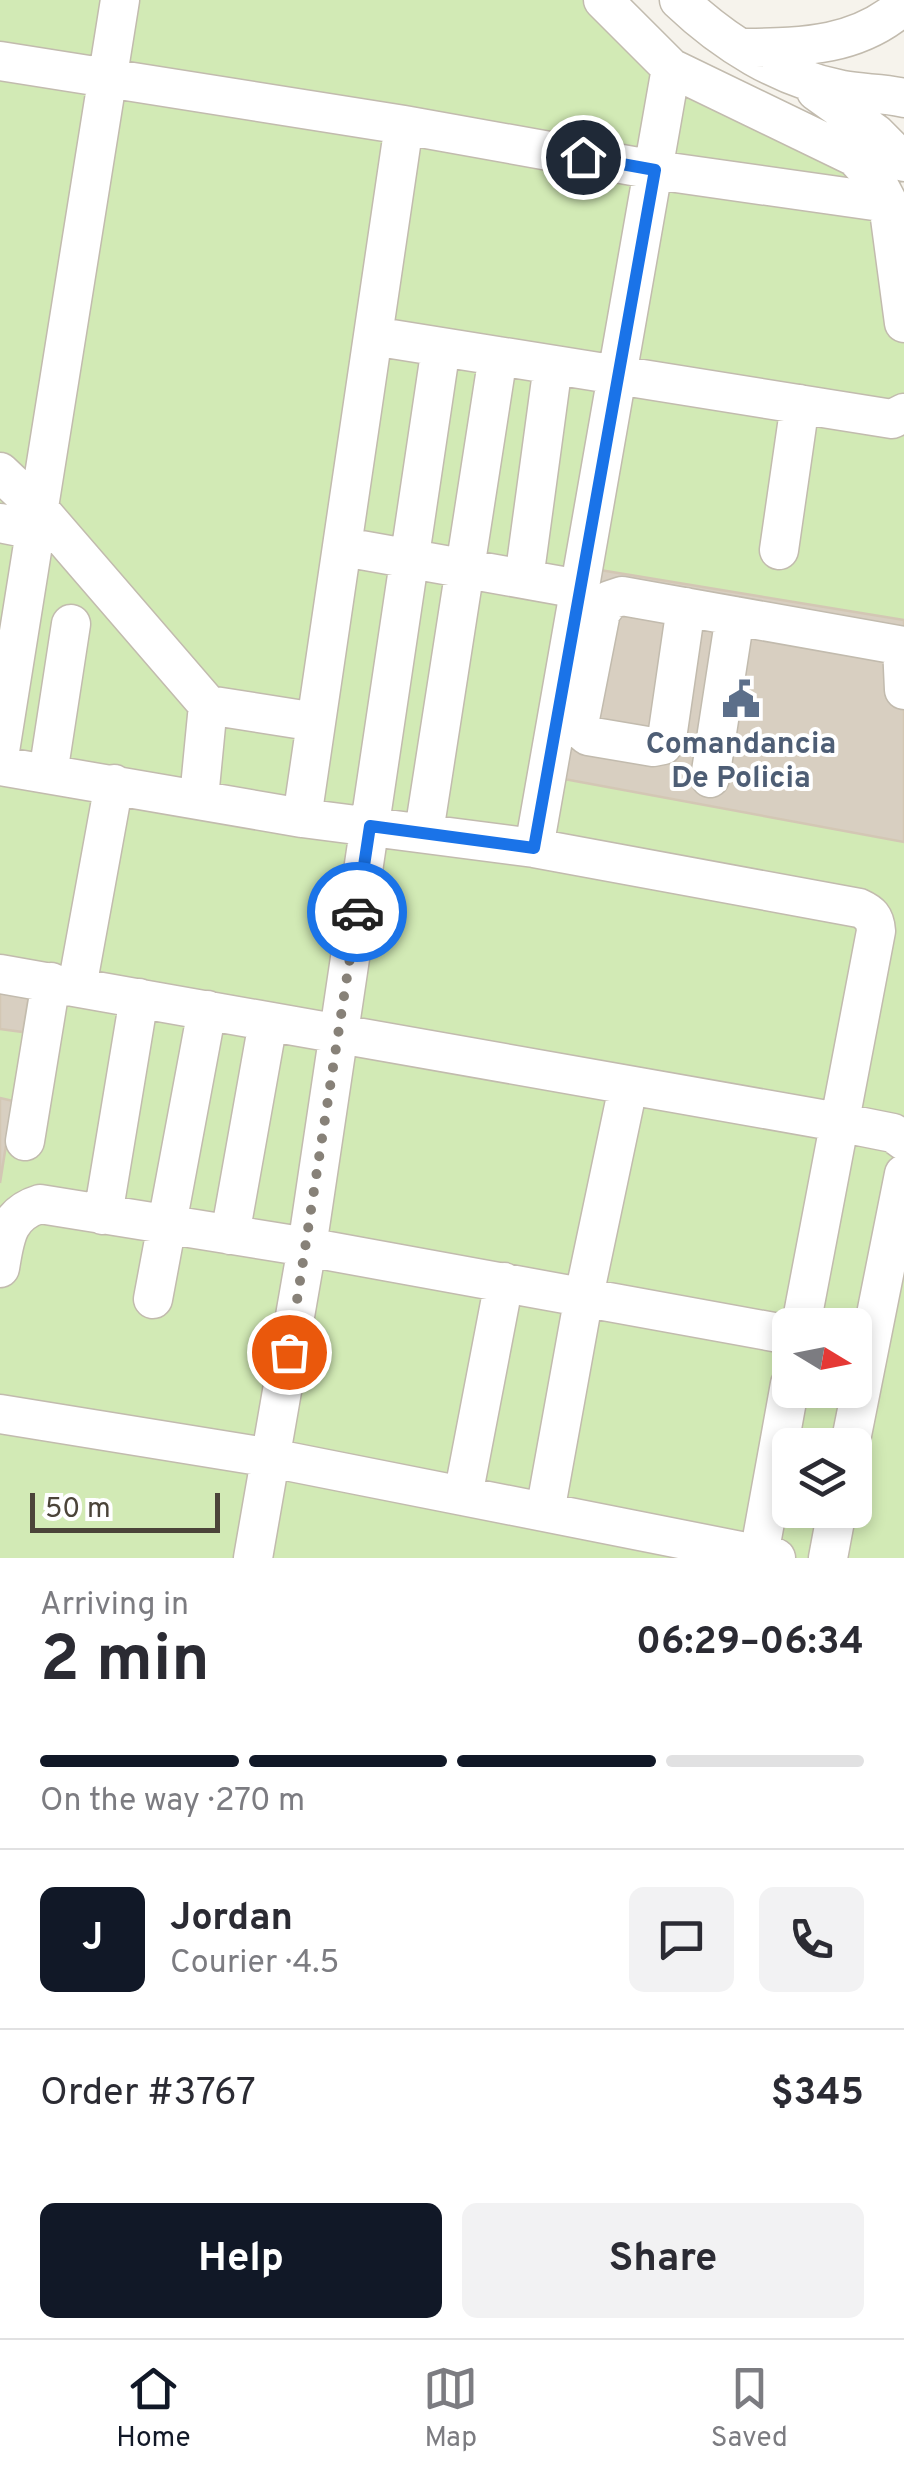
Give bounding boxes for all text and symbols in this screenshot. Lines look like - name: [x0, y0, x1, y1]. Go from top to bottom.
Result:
- pin: [541, 115, 626, 200]
- icon: home: [556, 130, 611, 185]
- public building icon: Comandancia De Policia: [720, 678, 762, 720]
- place label: Comandancia De Policia: [646, 727, 836, 798]
- courier: [307, 862, 407, 962]
- icon: car: [330, 885, 385, 940]
- north arrow: [772, 1308, 872, 1408]
- map controls: [772, 1308, 872, 1528]
- pin: [247, 1310, 332, 1395]
- icon: bag: [262, 1325, 317, 1380]
- button: layers: [772, 1428, 872, 1528]
- scale bar: [30, 1488, 220, 1532]
- text: 50 m: [45, 1492, 111, 1528]
- text: Arriving in: [40, 1586, 189, 1626]
- text: 06:29–06:34: [636, 1619, 864, 1668]
- text: 2 min: [40, 1622, 210, 1704]
- text: On the way · 270 m: [40, 1782, 305, 1822]
- button: chat: [629, 1887, 734, 1992]
- button: phone: [759, 1887, 864, 1992]
- text: Jordan: [170, 1895, 293, 1944]
- text: J: [82, 1915, 103, 1964]
- text: Courier · 4.5: [170, 1944, 339, 1984]
- text: Order #3767: [40, 2070, 256, 2119]
- text: $345: [771, 2070, 864, 2119]
- button: Help: [40, 2203, 442, 2318]
- button: Share: [462, 2203, 864, 2318]
- tab: Home: [116, 2361, 191, 2457]
- tab: Map: [423, 2361, 478, 2457]
- tab: Saved: [711, 2361, 788, 2457]

